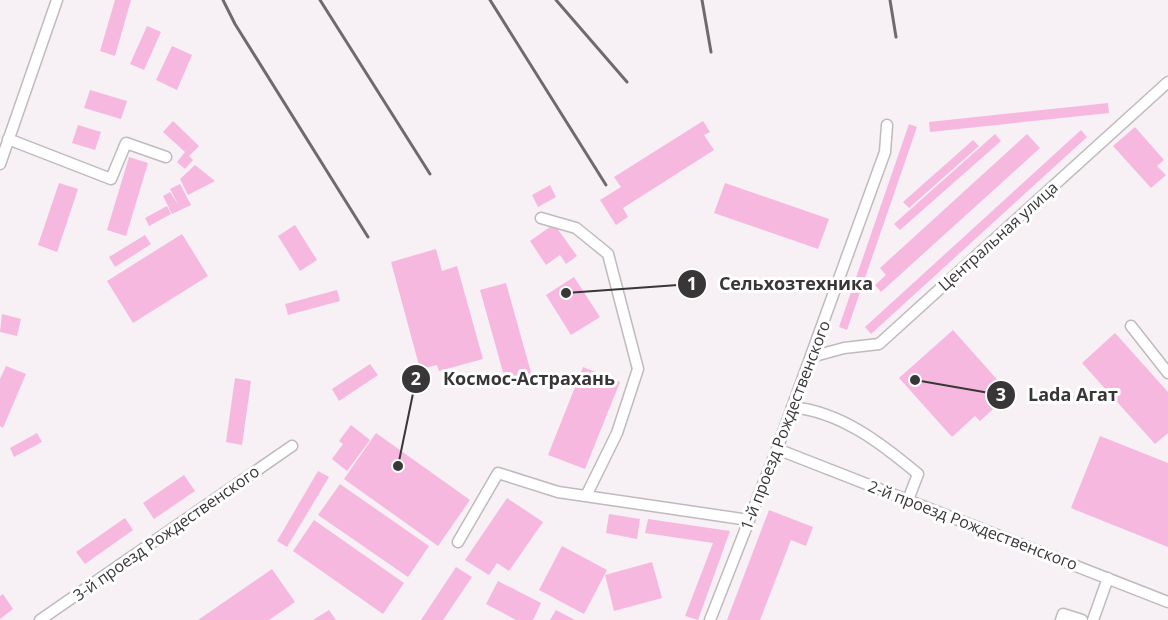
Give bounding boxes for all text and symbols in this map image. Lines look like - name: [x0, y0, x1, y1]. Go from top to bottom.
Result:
- street label: Центральная улица: [933, 176, 1063, 296]
- callout: Сельхозтехника: [677, 266, 885, 302]
- text: 1: [687, 271, 697, 295]
- text: Сельхозтехника: [719, 271, 873, 295]
- street label: 1-й проезд Рождественского: [735, 317, 835, 533]
- callout: Космос-Астрахань: [401, 361, 627, 397]
- text: 2: [411, 366, 421, 390]
- text: Космос-Астрахань: [443, 366, 615, 390]
- callout: Lada Агат: [986, 377, 1130, 413]
- text: 3: [996, 382, 1006, 406]
- text: Lada Агат: [1028, 382, 1118, 406]
- street label: 3-й проезд Рождественского: [68, 460, 264, 606]
- street label: 2-й проезд Рождественского: [865, 475, 1081, 575]

